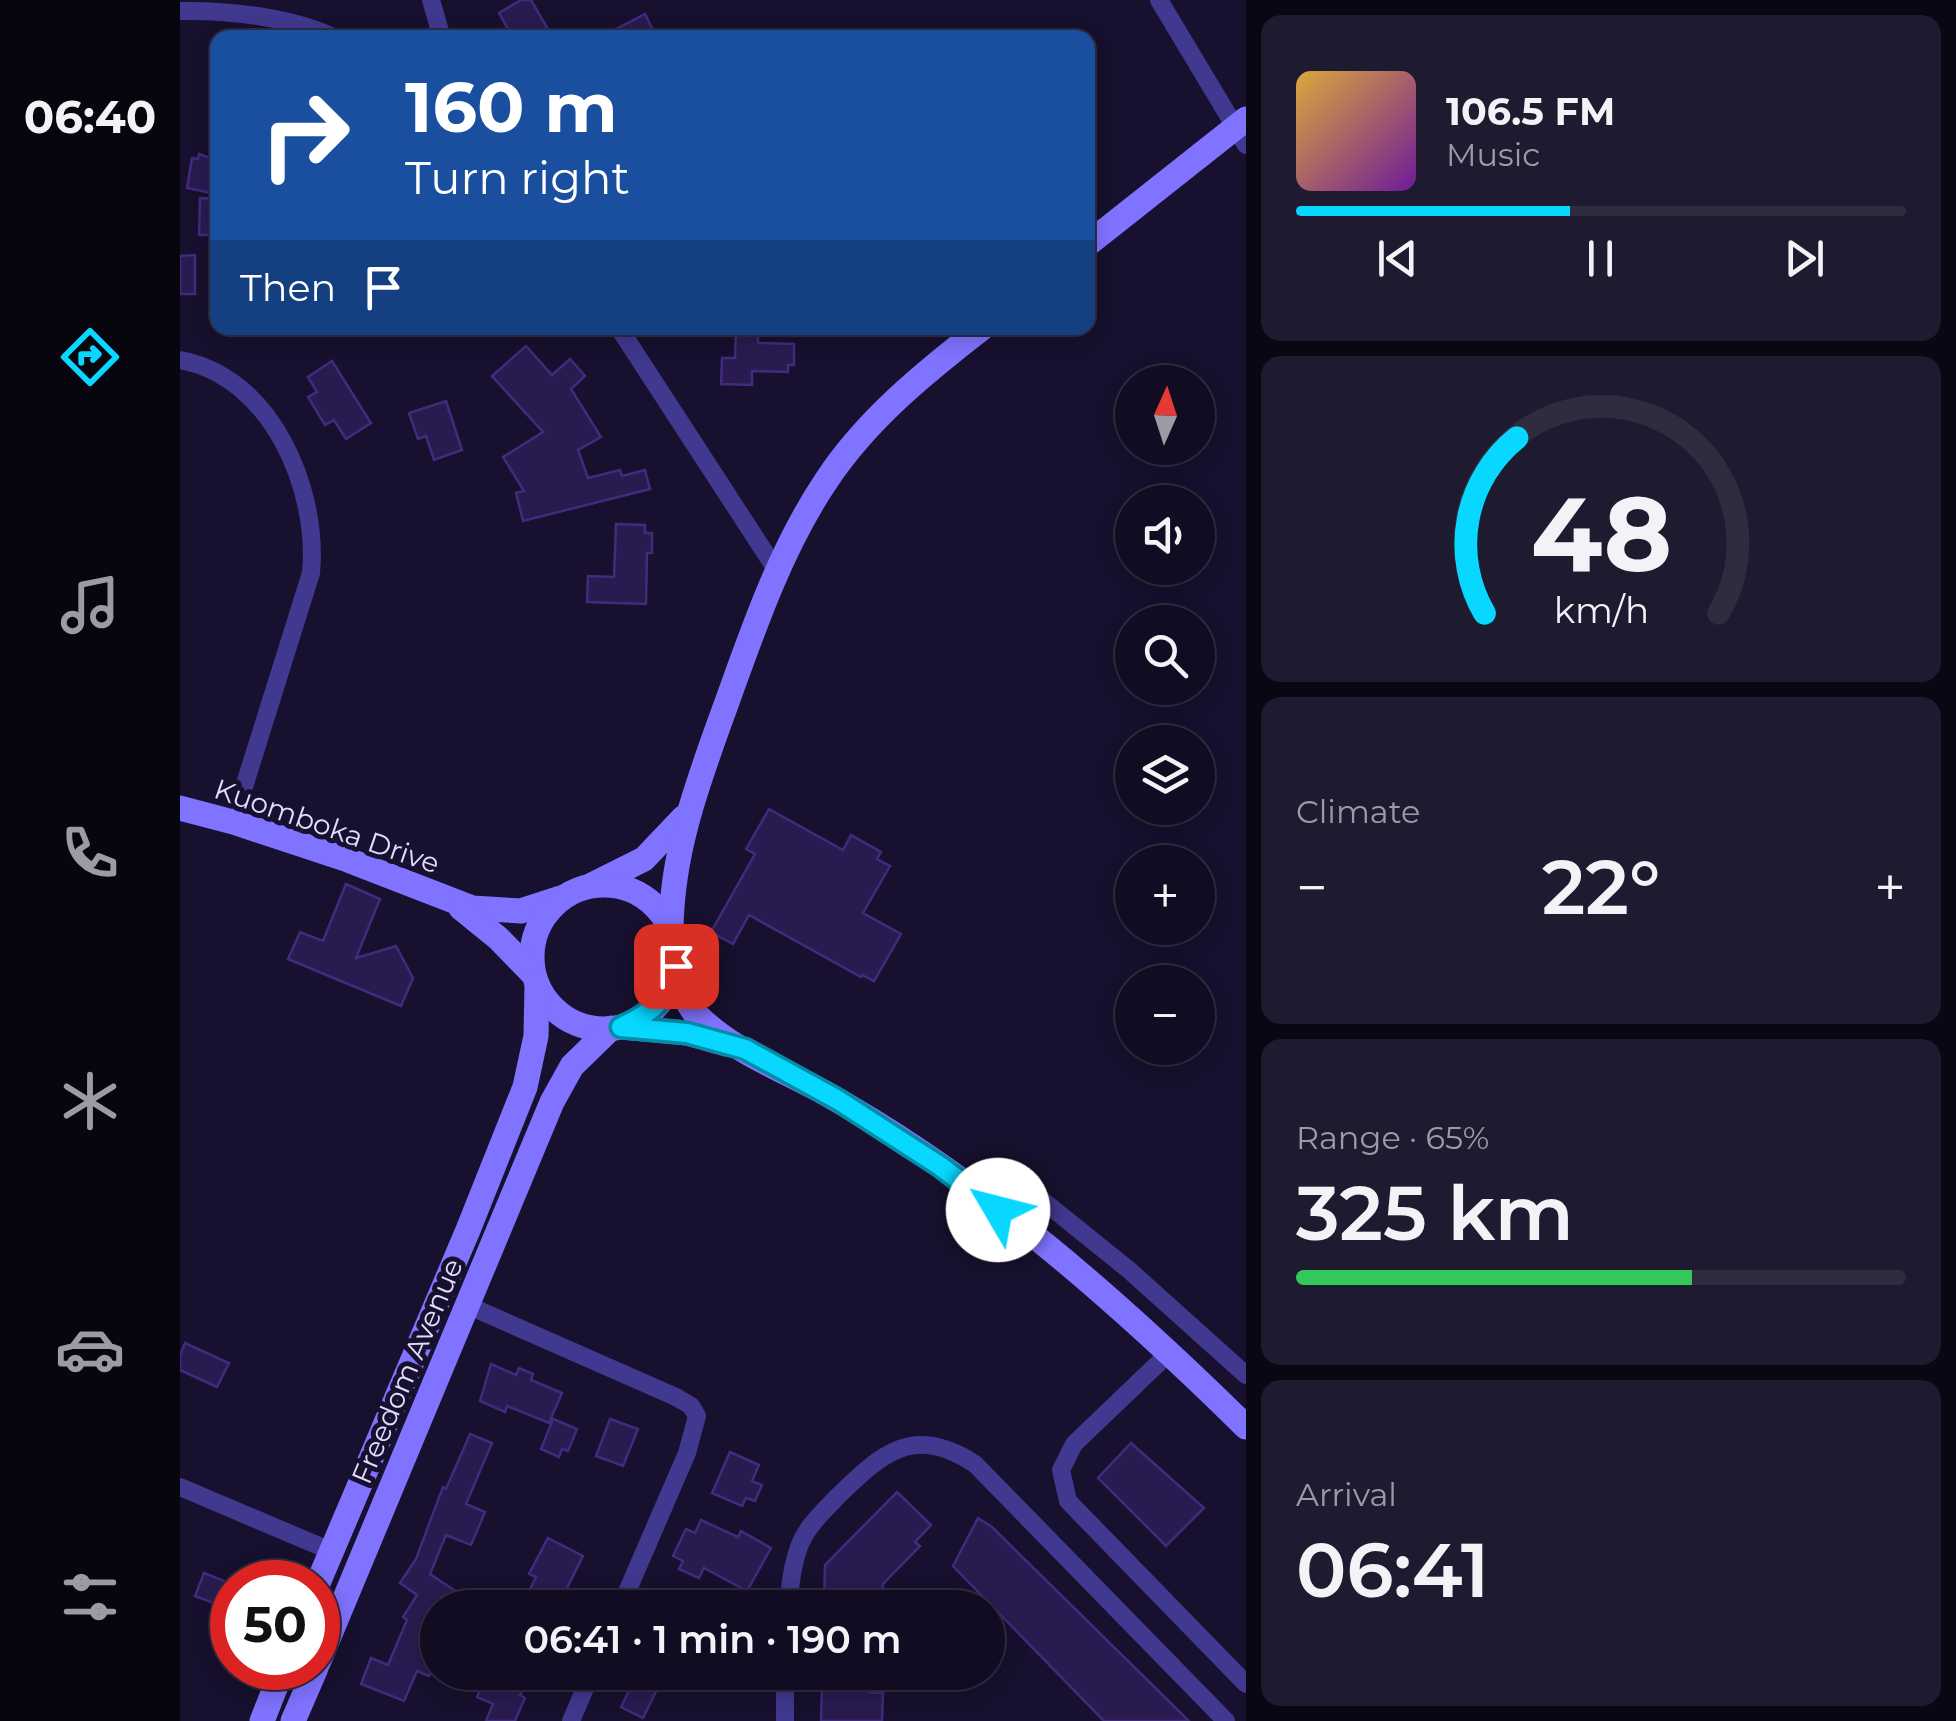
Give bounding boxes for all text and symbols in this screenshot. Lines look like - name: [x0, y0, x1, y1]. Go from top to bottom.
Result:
- text: 160 m: [405, 64, 618, 150]
- icon: right: [240, 70, 370, 200]
- text: 106.5 FM: [1446, 88, 1615, 135]
- text: 06:40: [24, 89, 156, 144]
- text: Music: [1446, 135, 1540, 174]
- text: Turn right: [405, 150, 630, 205]
- icon: previous: [1370, 231, 1425, 286]
- icon: pause: [1573, 231, 1628, 286]
- icon: next: [1777, 231, 1832, 286]
- icon: arrive: [356, 260, 411, 315]
- text: Then: [240, 264, 336, 311]
- icon: directions: [55, 322, 125, 392]
- north arrow: [1115, 365, 1215, 465]
- map controls: [1115, 365, 1215, 1065]
- text: 48: [1530, 470, 1672, 597]
- button: sound: [1115, 485, 1215, 585]
- icon: music: [55, 570, 125, 640]
- text: km/h: [1553, 588, 1649, 632]
- button: search: [1115, 605, 1215, 705]
- button: layers: [1115, 725, 1215, 825]
- street label: Kuomboka Drive: [210, 772, 444, 880]
- text: Climate: [1296, 792, 1420, 831]
- icon: phone: [55, 818, 125, 888]
- text: 22°: [1542, 841, 1660, 933]
- button: +: [1115, 845, 1215, 945]
- text: −: [1296, 854, 1328, 921]
- text: +: [1874, 854, 1906, 921]
- pin: [634, 924, 719, 1009]
- icon: arrive: [649, 939, 704, 994]
- button: −: [1115, 965, 1215, 1065]
- icon: climate: [55, 1066, 125, 1136]
- text: Range · 65%: [1296, 1118, 1489, 1157]
- position arrow: [946, 1158, 1050, 1262]
- text: 325 km: [1296, 1167, 1574, 1259]
- street label: Freedom Avenue: [344, 1253, 470, 1489]
- icon: car: [55, 1314, 125, 1384]
- text: Arrival: [1296, 1475, 1397, 1514]
- text: 06:41: [1296, 1524, 1489, 1616]
- speed limit sign: 50: [210, 1560, 340, 1690]
- icon: filters: [55, 1562, 125, 1632]
- text: 06:41 · 1 min · 190 m: [524, 1616, 901, 1663]

